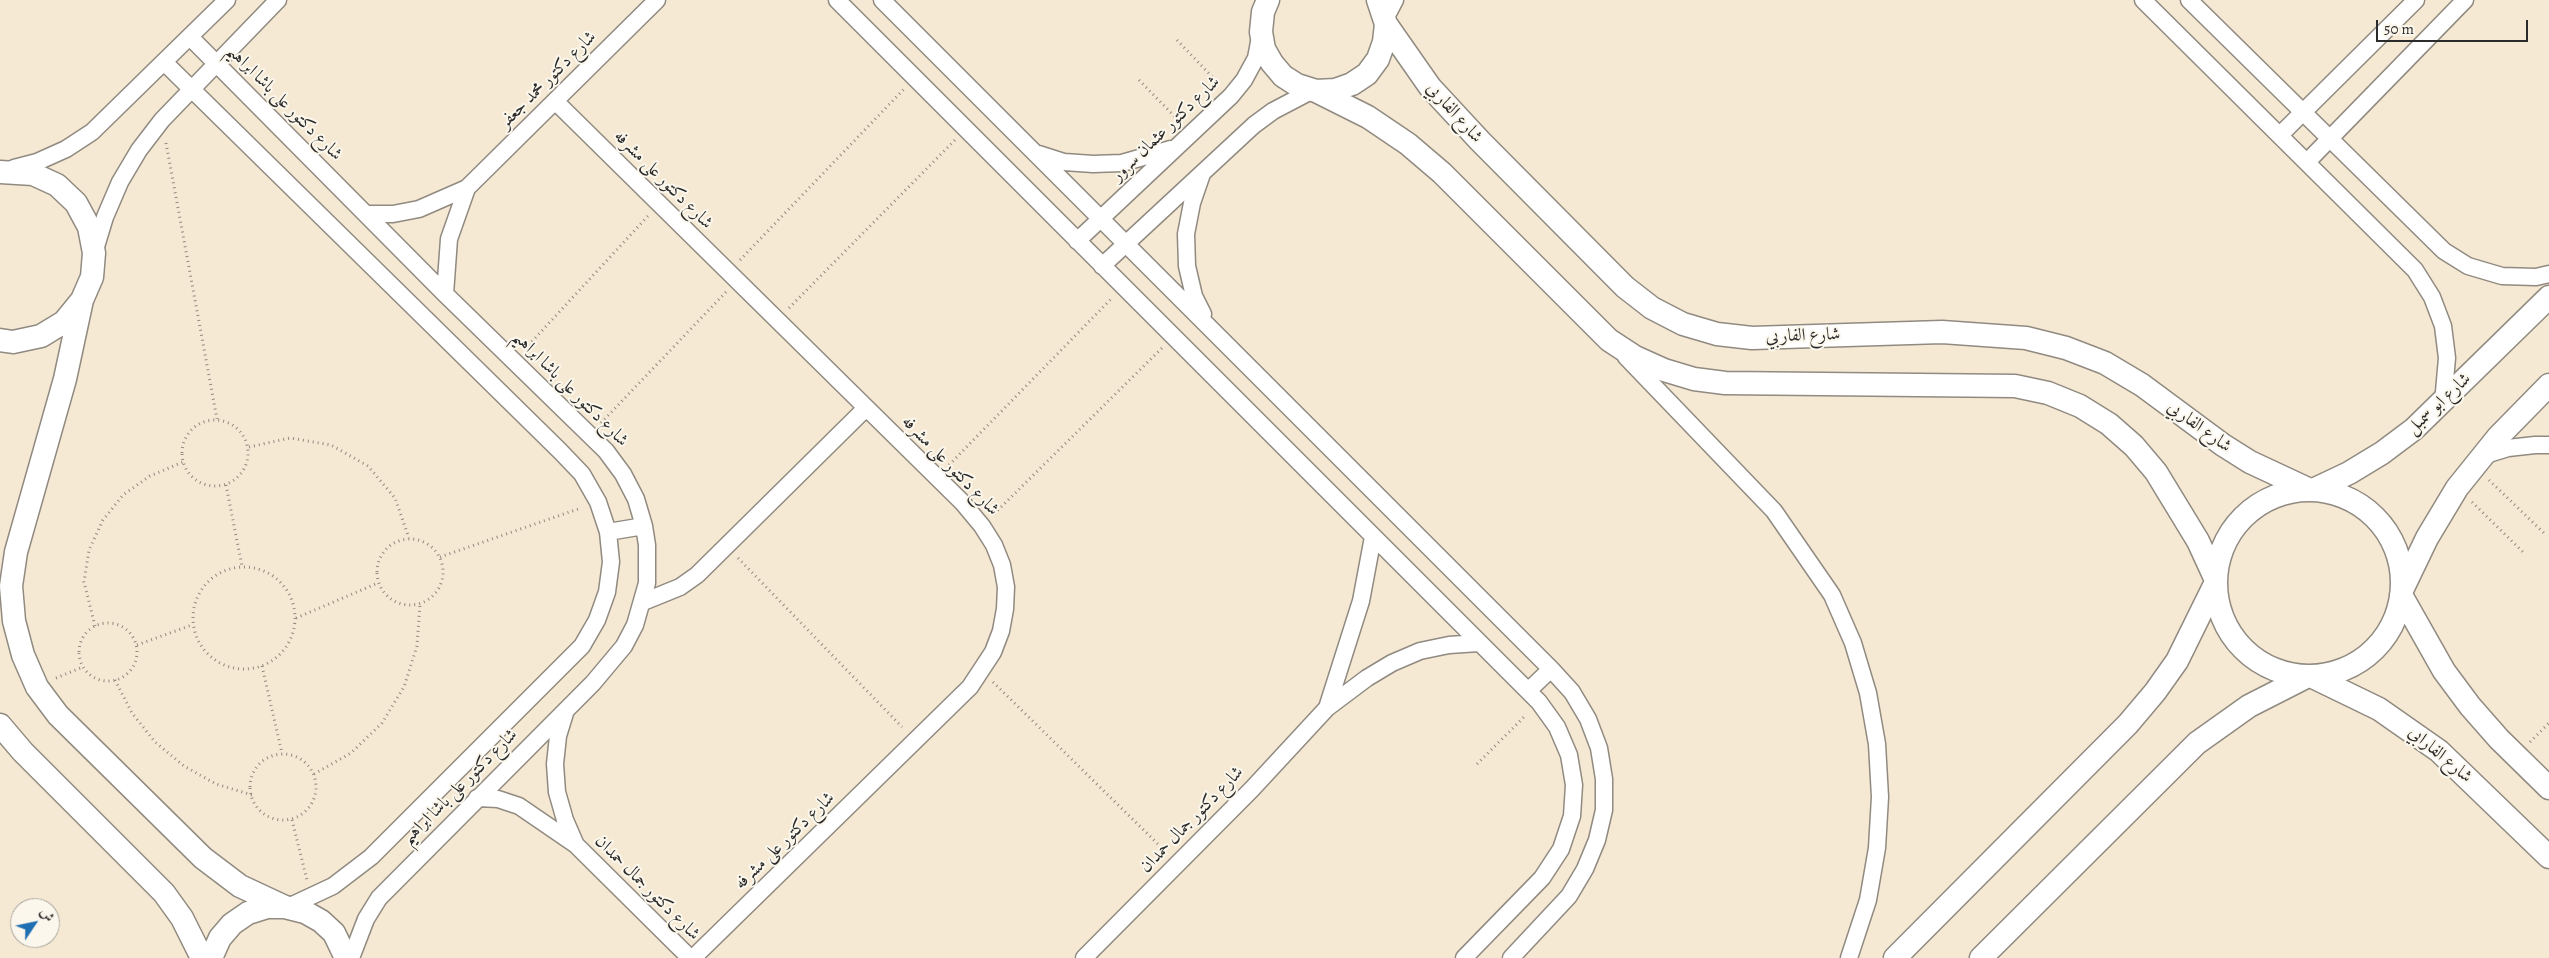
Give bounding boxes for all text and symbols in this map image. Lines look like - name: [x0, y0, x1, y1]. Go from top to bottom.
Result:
- scale bar: [2379, 10, 2532, 42]
- text: 50 m: [2384, 19, 2414, 39]
- street label: شارع دكتور محمد جعفر: [495, 27, 601, 133]
- street label: شارع دكتور على باشا ابراهيم: [221, 40, 347, 166]
- street label: شارع دكتور عثمان سرور: [1107, 72, 1225, 186]
- street label: شارع الفاربي: [1421, 78, 1487, 148]
- street label: شارع دكتور على مشرفه: [609, 126, 717, 234]
- street label: شارع الفاربي: [1765, 324, 1841, 348]
- street label: شارع دكتور على باشا ابراهيم: [507, 326, 633, 452]
- street label: شارع ابو سمبل: [2402, 369, 2476, 439]
- street label: شارع الفاربي: [2162, 396, 2236, 458]
- street label: شارع دكتور على مشرفه: [897, 411, 1003, 521]
- street label: شارع الفارابي: [2404, 722, 2476, 788]
- street label: شارع دكتور على باشا ابراهيم: [397, 724, 523, 850]
- street label: شارع دكتور جمال حمدان: [1136, 762, 1248, 878]
- street label: شارع دكتور على مشرفه: [730, 788, 840, 894]
- street label: شارع دكتور جمال حمدان: [590, 831, 704, 945]
- north arrow: [10, 898, 60, 948]
- text: ش: [35, 904, 59, 926]

